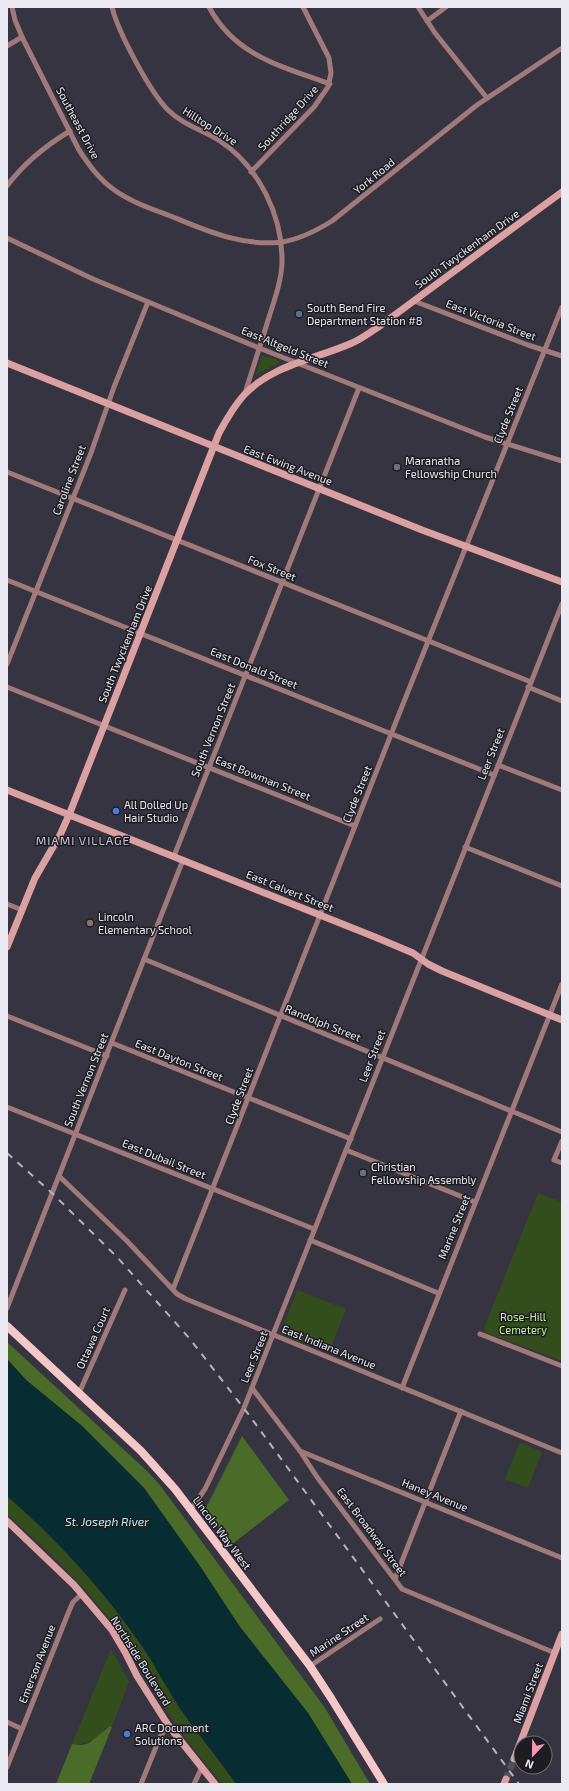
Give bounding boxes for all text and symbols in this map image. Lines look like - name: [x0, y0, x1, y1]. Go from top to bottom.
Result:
- street label: Southridge Drive: [255, 82, 320, 153]
- street label: Southeast Drive: [54, 85, 103, 161]
- street label: Hilltop Drive: [181, 104, 240, 148]
- street label: York Road: [350, 155, 397, 196]
- street label: South Twyckenham Drive: [412, 206, 521, 291]
- street label: East Victoria Street: [444, 296, 538, 343]
- place label: South Bend Fire Department Station #8: [307, 301, 422, 327]
- marker: South Bend Fire Department Station #8: [294, 309, 304, 319]
- street label: East Altgeld Street: [240, 323, 331, 370]
- street label: Clyde Street: [490, 384, 525, 445]
- street label: East Ewing Avenue: [242, 442, 334, 487]
- street label: Caroline Street: [49, 443, 88, 517]
- place label: Maranatha Fellowship Church: [405, 454, 497, 480]
- marker: Maranatha Fellowship Church: [392, 462, 402, 472]
- street label: Fox Street: [246, 552, 298, 583]
- street label: South Twyckenham Drive: [95, 583, 154, 704]
- street label: East Donald Street: [209, 644, 300, 691]
- street label: South Vernon Street: [188, 681, 237, 779]
- street label: Leer Street: [474, 726, 507, 782]
- street label: East Bowman Street: [214, 752, 313, 803]
- street label: Clyde Street: [339, 763, 374, 824]
- place label: All Dolled Up Hair Studio: [124, 798, 188, 824]
- marker: All Dolled Up Hair Studio: [111, 806, 121, 816]
- district label: MIAMI VILLAGE: [36, 833, 130, 847]
- street label: East Calvert Street: [245, 867, 336, 914]
- place label: Lincoln Elementary School: [98, 910, 192, 936]
- marker: Lincoln Elementary School: [85, 918, 95, 928]
- street label: Randolph Street: [283, 1001, 363, 1044]
- street label: Leer Street: [356, 1028, 387, 1084]
- street label: South Vernon Street: [61, 1031, 110, 1129]
- street label: East Dayton Street: [133, 1036, 225, 1083]
- street label: Clyde Street: [222, 1065, 255, 1126]
- street label: East Dubail Street: [120, 1136, 208, 1181]
- place label: Christian Fellowship Assembly: [371, 1160, 477, 1186]
- marker: Christian Fellowship Assembly: [358, 1168, 368, 1178]
- street label: Marine Street: [435, 1193, 472, 1261]
- street label: Ottawa Court: [73, 1305, 112, 1371]
- park label: Rose-Hill Cemetery: [499, 1310, 547, 1336]
- street label: East Indiana Avenue: [280, 1322, 378, 1371]
- street label: Leer Street: [237, 1329, 270, 1385]
- street label: Haney Avenue: [400, 1475, 470, 1514]
- street label: East Broadway Street: [335, 1485, 410, 1579]
- street label: Lincoln Way West: [191, 1493, 254, 1572]
- water label: St. Joseph River: [65, 1514, 149, 1528]
- street label: Marine Street: [307, 1610, 371, 1659]
- street label: Northside Boulevard: [109, 1614, 174, 1708]
- street label: Emerson Avenue: [16, 1622, 58, 1705]
- street label: Miami Street: [510, 1661, 545, 1725]
- place label: ARC Document Solutions: [135, 1721, 209, 1747]
- marker: ARC Document Solutions: [122, 1729, 132, 1739]
- north arrow: [513, 1735, 553, 1775]
- text: N: [523, 1757, 535, 1772]

